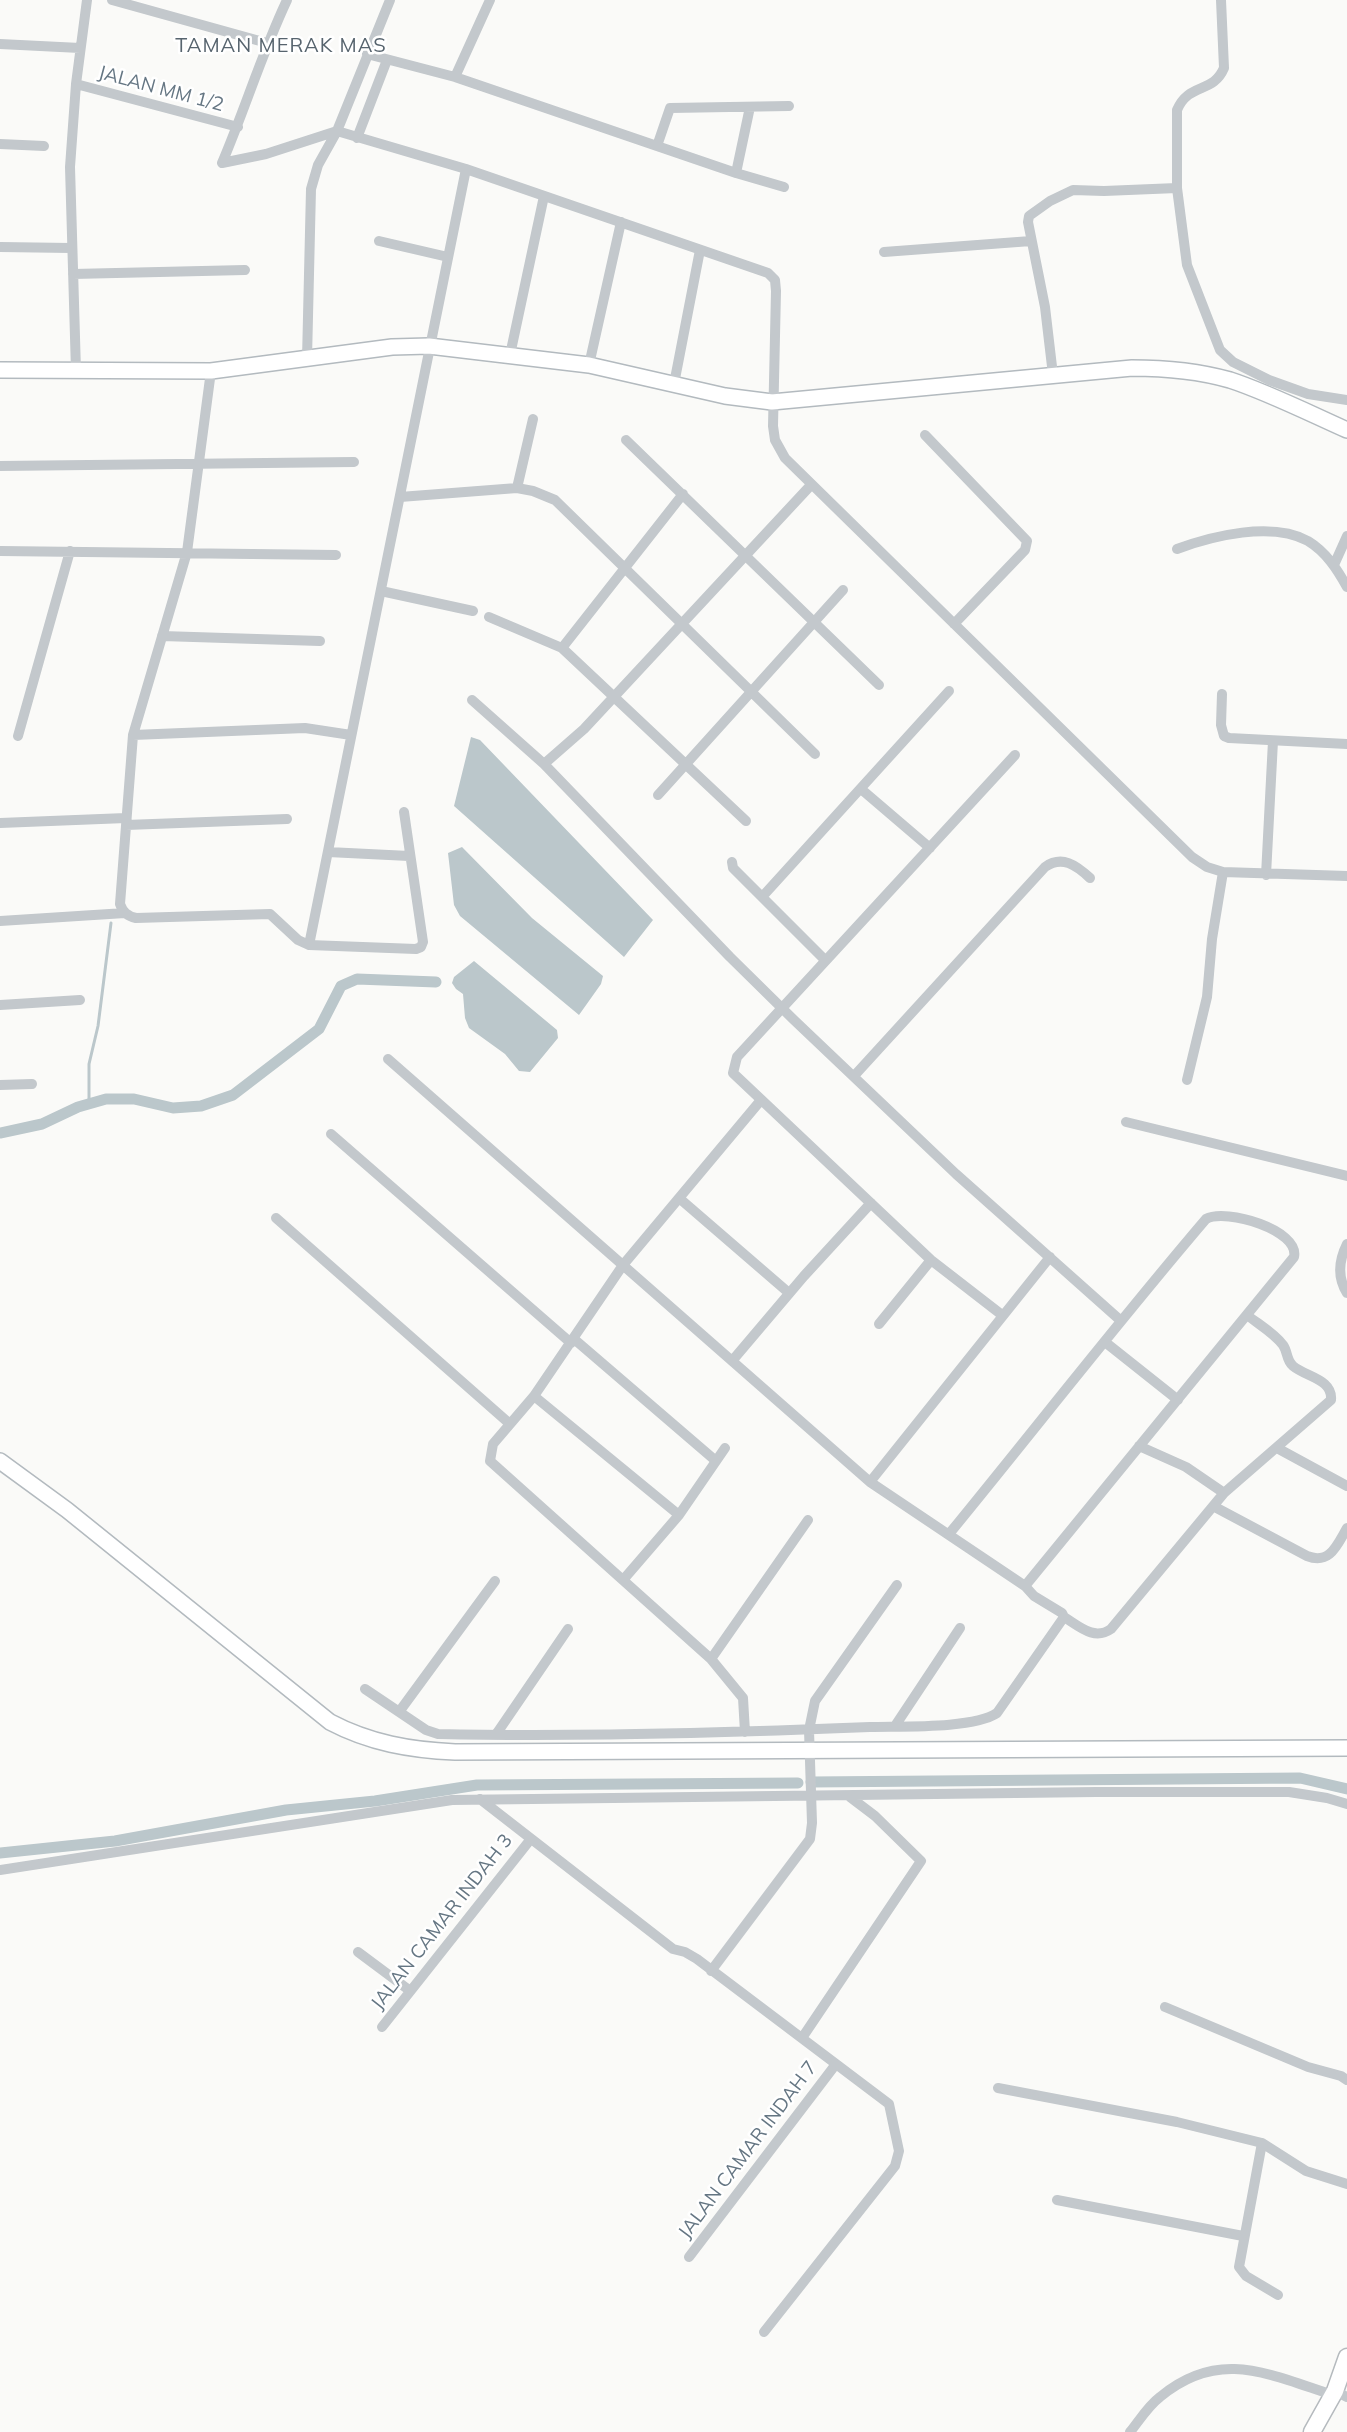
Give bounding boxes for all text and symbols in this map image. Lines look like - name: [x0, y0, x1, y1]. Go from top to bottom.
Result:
- district label: TAMAN MERAK MAS: [173, 34, 389, 58]
- street label: JALAN MM 1/2: [96, 61, 226, 117]
- street label: JALAN CAMAR INDAH 3: [366, 1830, 518, 2014]
- street label: JALAN CAMAR INDAH 7: [674, 2057, 822, 2243]

